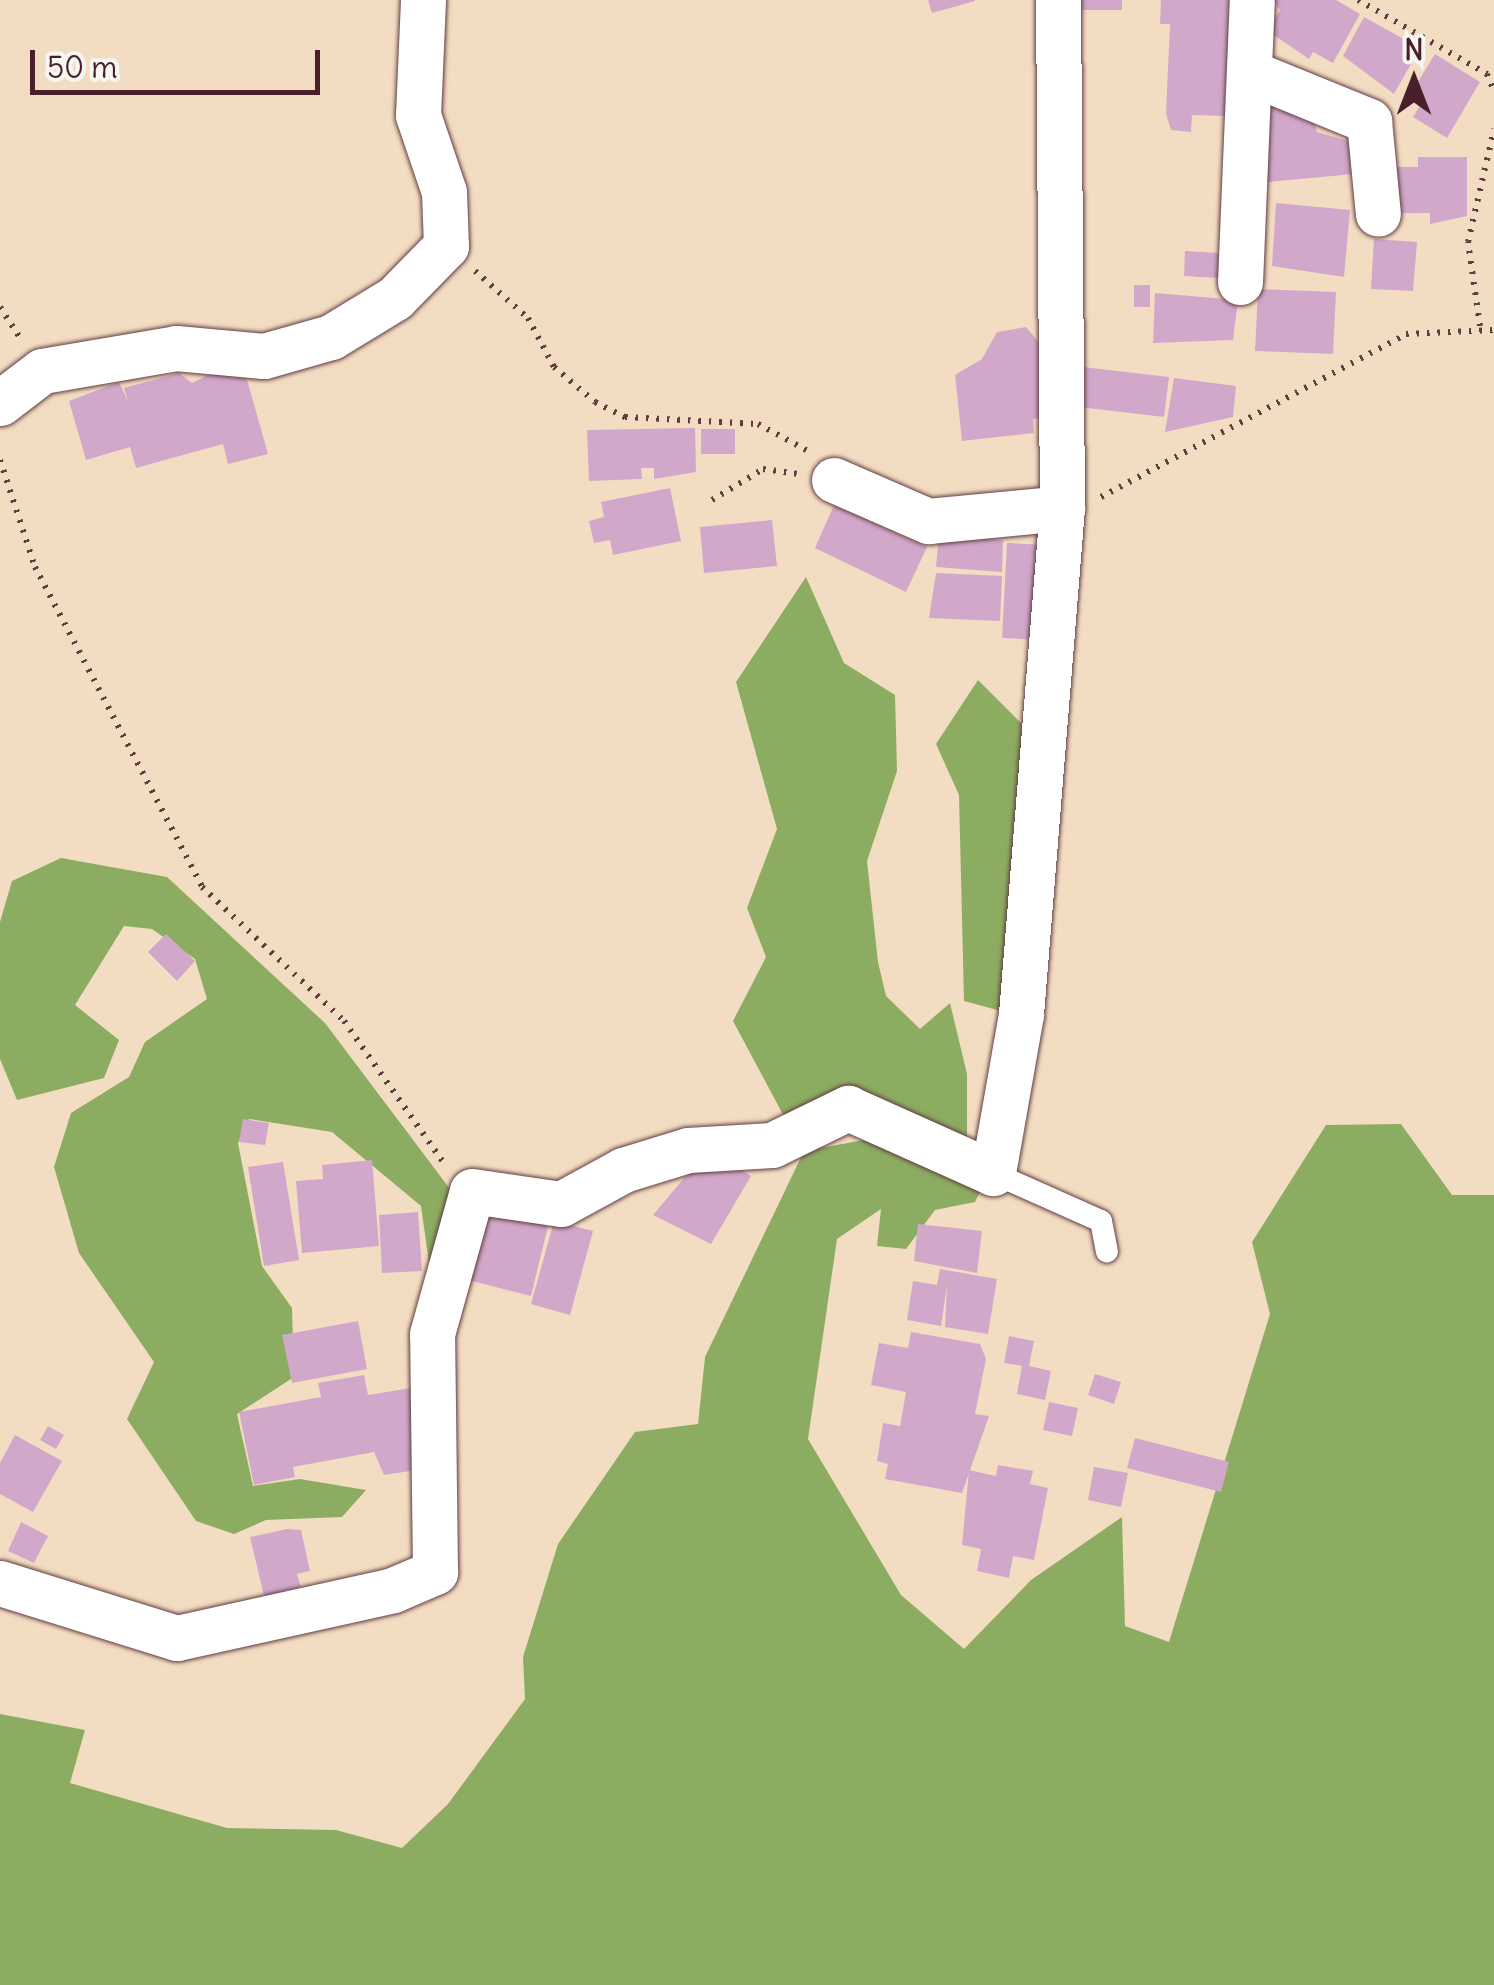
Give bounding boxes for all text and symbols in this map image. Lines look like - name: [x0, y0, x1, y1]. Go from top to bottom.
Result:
- scale bar: [35, 30, 325, 92]
- north arrow: [1364, 30, 1464, 130]
- text: N: [1404, 32, 1424, 68]
- text: 50 m: [47, 48, 117, 86]

